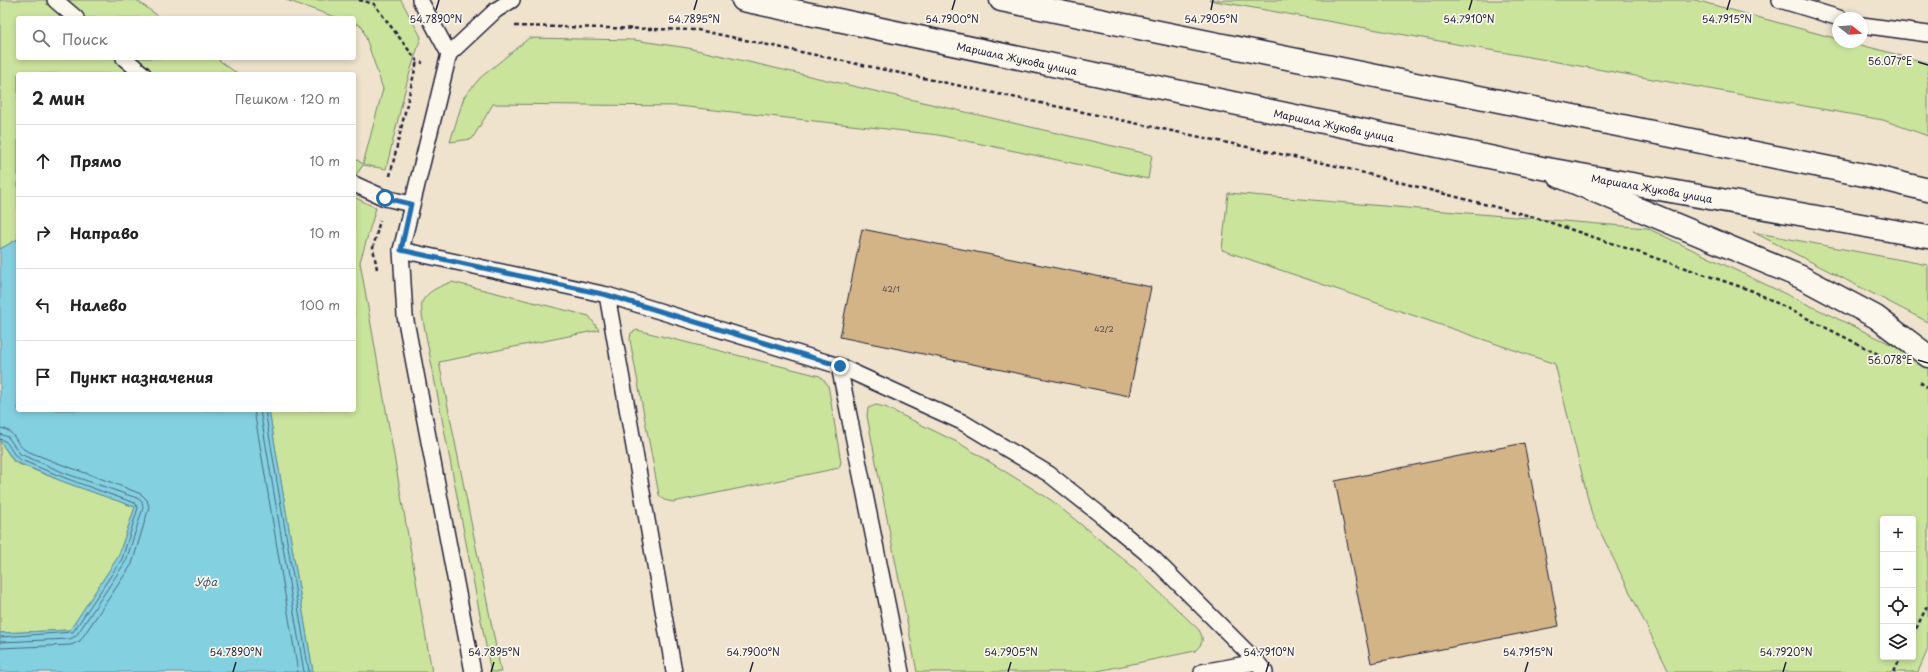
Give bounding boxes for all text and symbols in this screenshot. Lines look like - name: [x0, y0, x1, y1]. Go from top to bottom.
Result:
- text: 54.7890°N: [410, 11, 463, 26]
- text: 54.7895°N: [668, 11, 720, 26]
- text: 54.7900°N: [925, 11, 979, 26]
- text: 54.7905°N: [1184, 11, 1238, 26]
- text: 54.7910°N: [1443, 11, 1495, 26]
- text: 54.7915°N: [1702, 11, 1752, 26]
- north arrow: [1832, 12, 1868, 48]
- search box: [16, 16, 356, 60]
- icon: search: [30, 27, 52, 49]
- text: Поиск: [62, 27, 108, 50]
- street label: Маршала Жукова улица: [955, 38, 1079, 79]
- text: 56.077°E: [1868, 53, 1912, 68]
- text: 2 мин: [32, 85, 85, 111]
- text: Пешком · 120 m: [235, 89, 340, 108]
- street label: Маршала Жукова улица: [1272, 105, 1396, 146]
- text: Прямо: [70, 149, 121, 172]
- icon: ahead: [32, 150, 54, 172]
- text: 10 m: [310, 151, 340, 170]
- street label: Маршала Жукова улица: [1590, 170, 1714, 207]
- route start: [376, 189, 394, 207]
- text: Направо: [70, 221, 139, 244]
- icon: right: [32, 222, 54, 244]
- text: 10 m: [310, 223, 340, 242]
- house number: 42/1: [882, 283, 900, 295]
- text: Налево: [70, 293, 127, 316]
- icon: left: [32, 294, 54, 316]
- text: 100 m: [300, 295, 340, 314]
- house number: 42/2: [1094, 323, 1114, 335]
- text: 56.078°E: [1867, 352, 1913, 367]
- route end: [831, 357, 849, 375]
- text: Пункт назначения: [70, 365, 213, 388]
- icon: arrive: [32, 366, 54, 388]
- map controls: [1880, 516, 1916, 660]
- button: +: [1880, 516, 1916, 552]
- button: −: [1880, 552, 1916, 588]
- water label: Уфа: [195, 573, 218, 590]
- button: locate: [1880, 588, 1916, 624]
- button: layers: [1880, 624, 1916, 660]
- text: 54.7890°N: [210, 644, 263, 659]
- text: 54.7895°N: [468, 644, 520, 659]
- text: 54.7900°N: [726, 644, 780, 659]
- text: 54.7905°N: [984, 644, 1038, 659]
- text: 54.7910°N: [1243, 644, 1295, 659]
- text: 54.7915°N: [1503, 644, 1553, 659]
- text: 54.7920°N: [1759, 644, 1813, 659]

